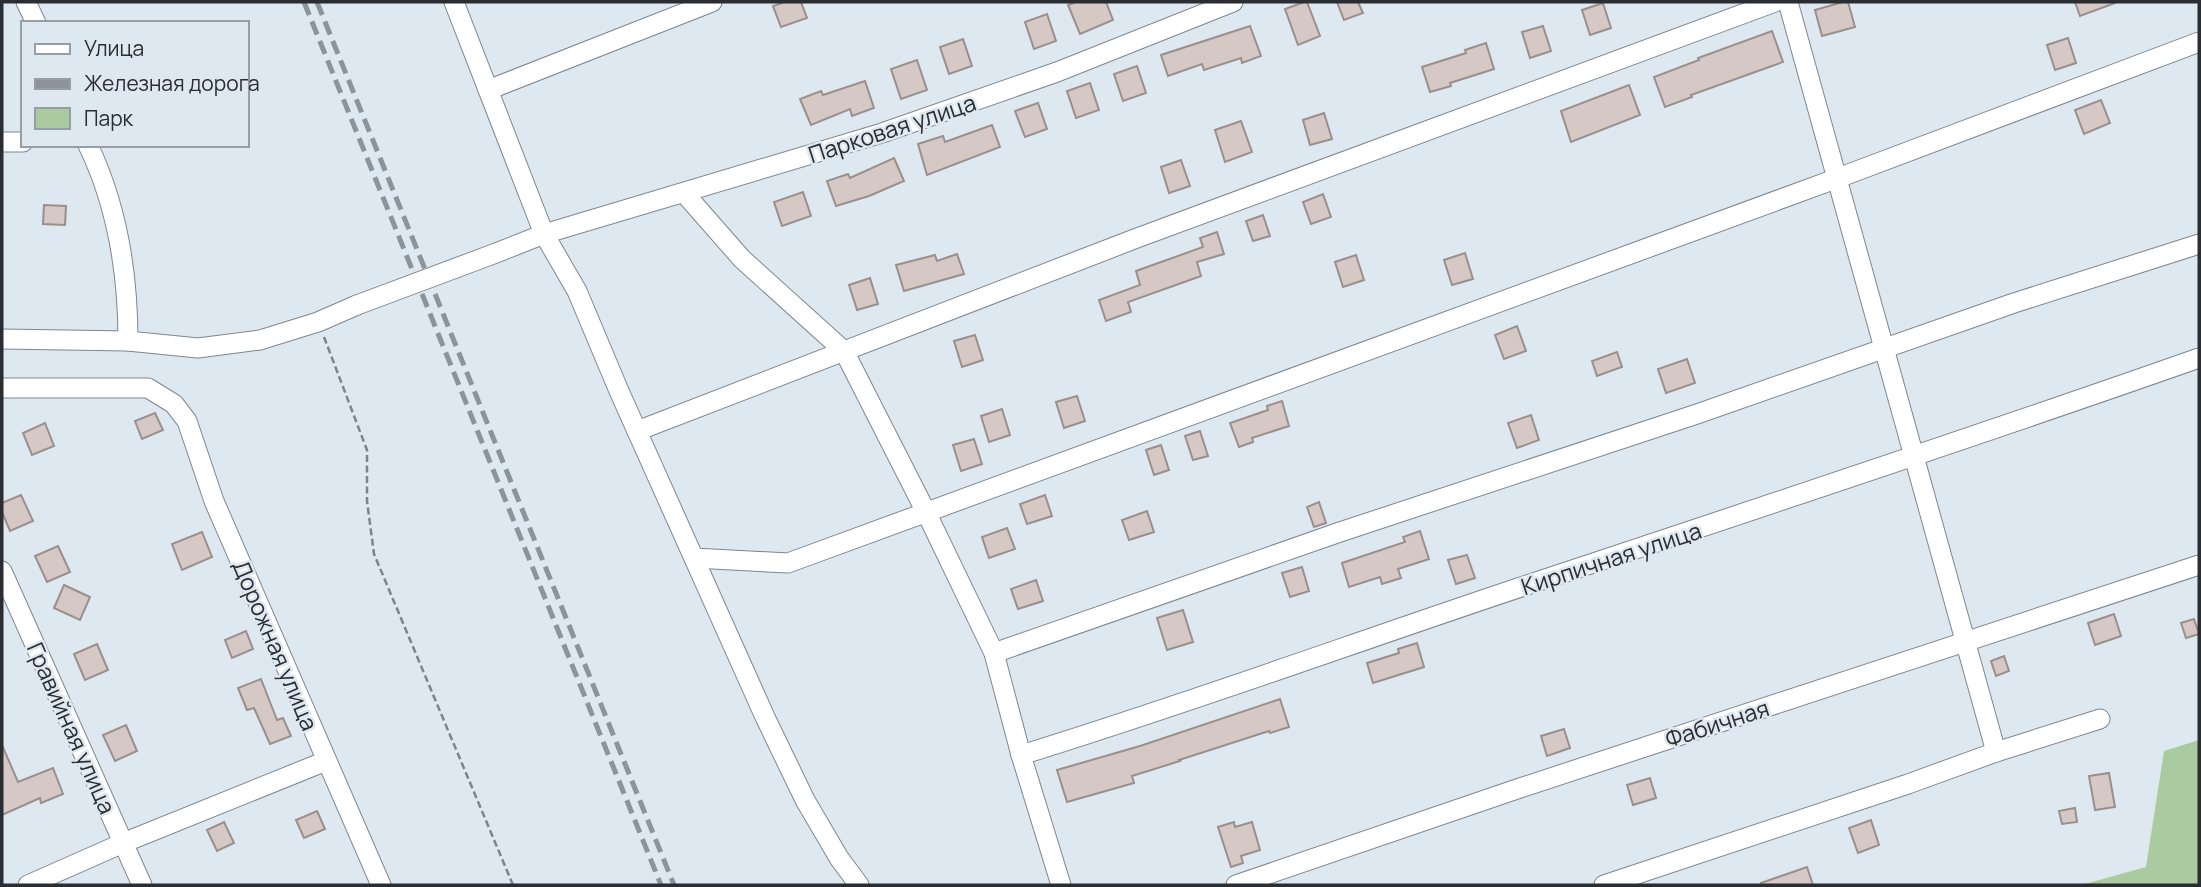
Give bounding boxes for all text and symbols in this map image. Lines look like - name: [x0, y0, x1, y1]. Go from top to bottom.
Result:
- legend: [21, 21, 248, 147]
- text: Улица: [84, 34, 144, 62]
- text: Железная дорога: [84, 69, 260, 97]
- street label: Парковая улица: [804, 86, 980, 170]
- text: Парк: [84, 104, 134, 132]
- street label: Кирпичная улица: [1517, 514, 1705, 602]
- street label: Дорожная улица: [226, 555, 326, 735]
- street label: Гравийная улица: [20, 637, 124, 819]
- street label: Фабичная: [1661, 691, 1773, 755]

